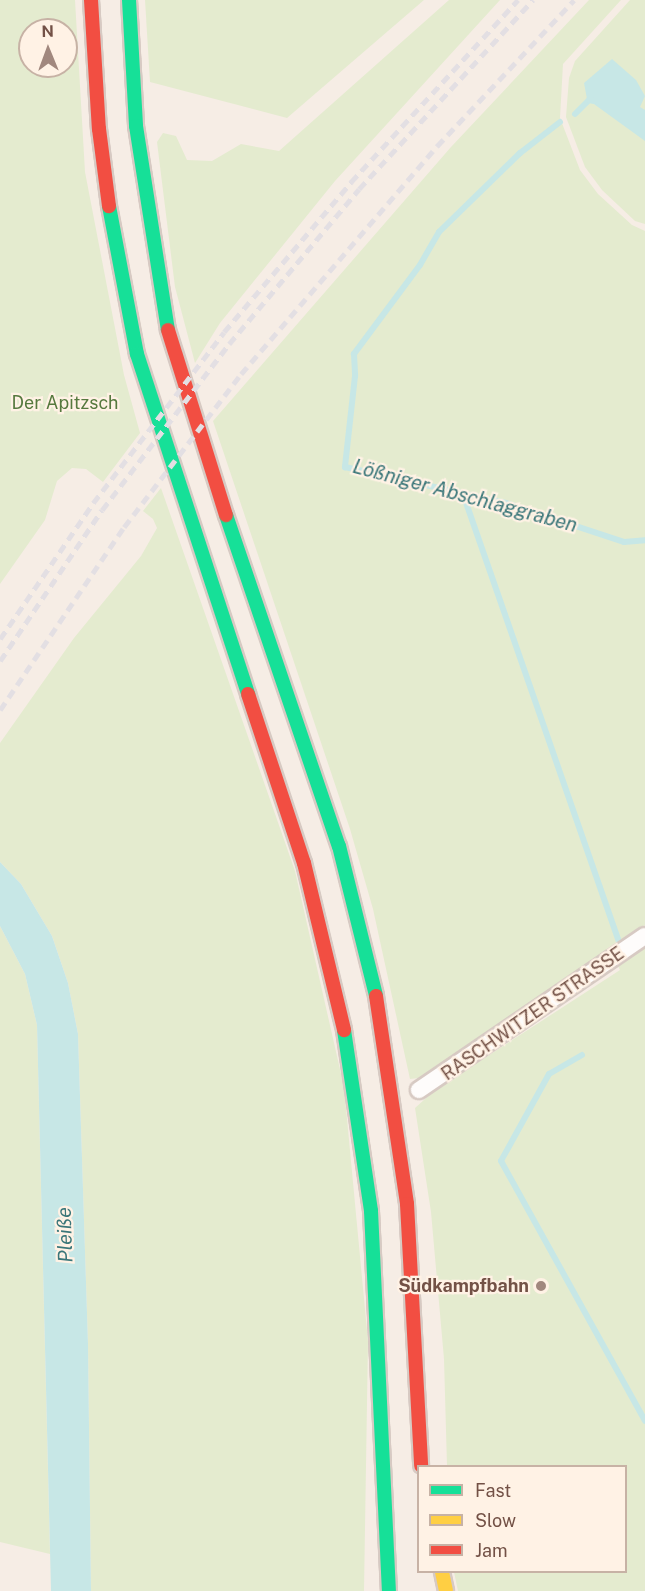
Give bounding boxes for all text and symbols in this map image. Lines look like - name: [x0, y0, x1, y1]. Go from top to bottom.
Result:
- north arrow: [18, 18, 78, 78]
- text: N: [41, 22, 54, 41]
- park label: Der Apitzsch: [12, 392, 118, 414]
- water label: Lößniger Abschlaggraben: [350, 454, 580, 538]
- street label: RASCHWITZER STRASSE: [438, 943, 628, 1085]
- water label: Pleiße: [52, 1207, 78, 1263]
- place label: Südkampfbahn: [398, 1275, 529, 1297]
- marker: Südkampfbahn: [534, 1279, 548, 1293]
- legend: [417, 1465, 627, 1573]
- text: Fast: [475, 1480, 511, 1501]
- text: Slow: [475, 1510, 516, 1531]
- text: Jam: [475, 1540, 508, 1561]

